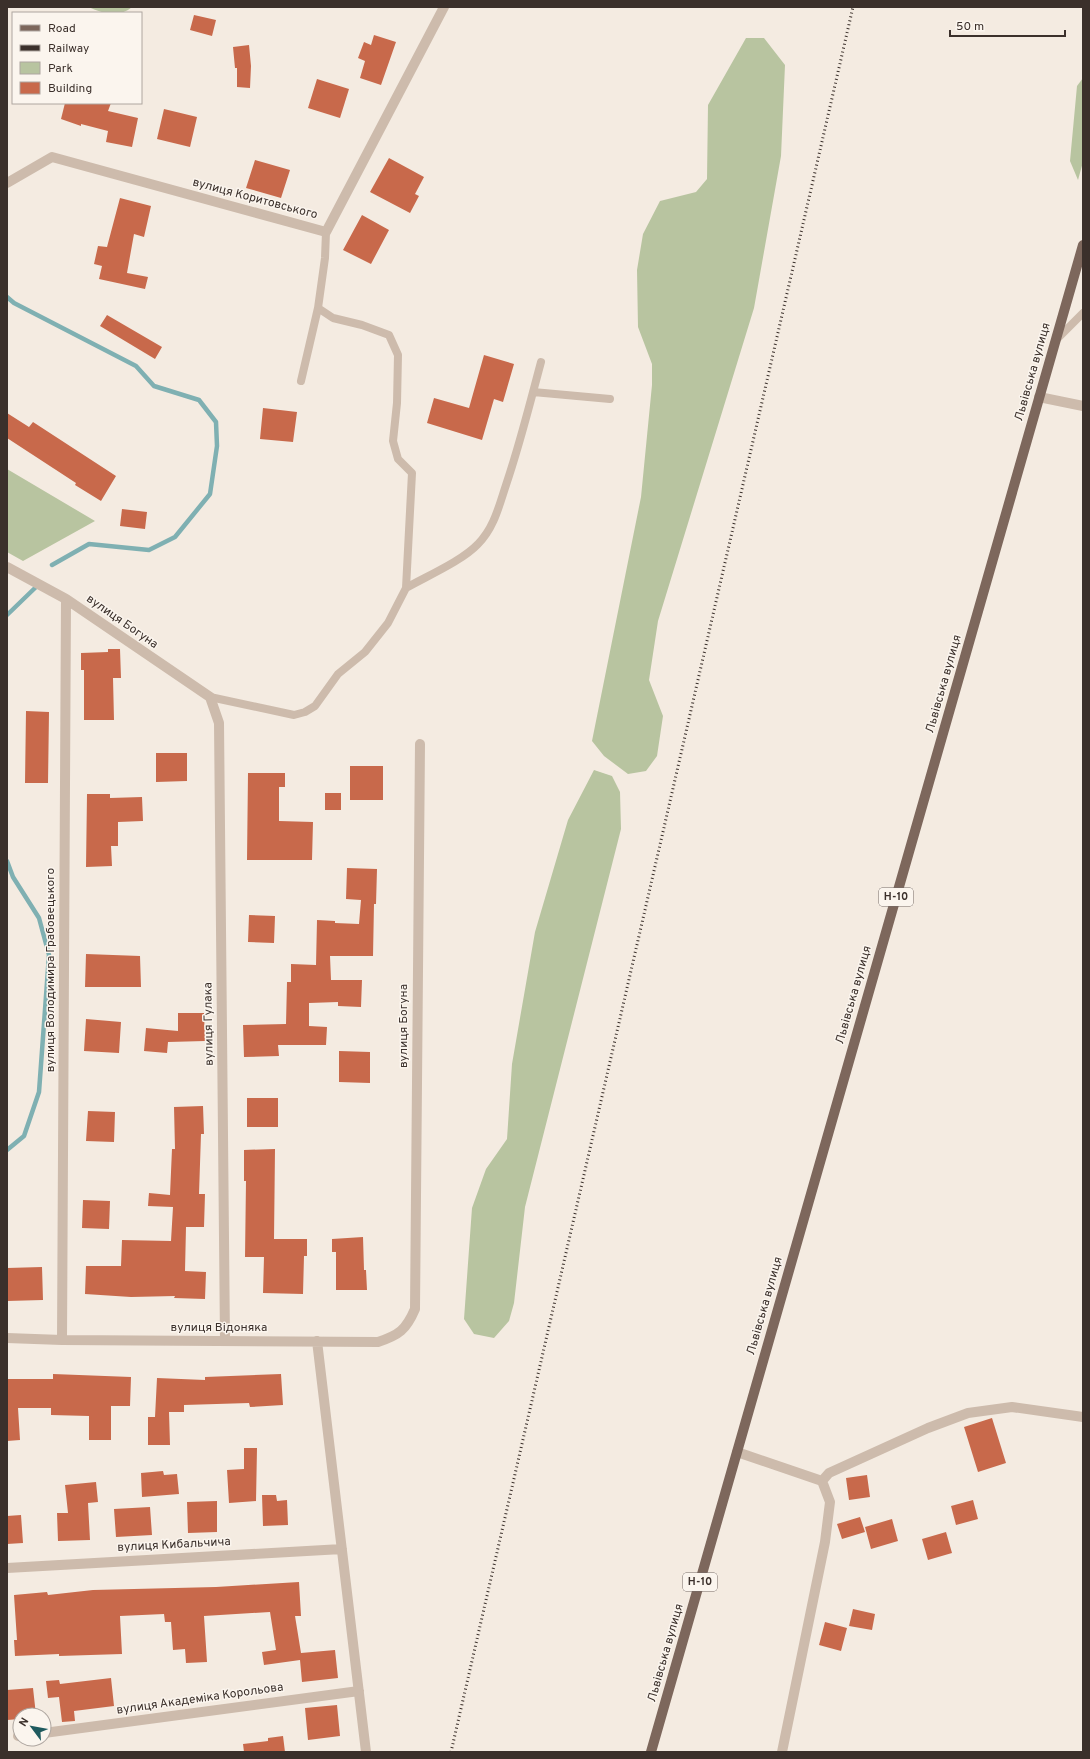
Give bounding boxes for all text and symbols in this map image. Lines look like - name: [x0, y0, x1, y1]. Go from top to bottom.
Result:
- legend: [12, 12, 142, 104]
- scale bar: [950, 12, 1065, 38]
- text: 50 m: [956, 19, 984, 35]
- text: Road: [48, 21, 76, 37]
- text: Railway: [48, 41, 89, 57]
- text: Park: [48, 61, 73, 77]
- text: Building: [48, 81, 92, 97]
- street label: вулиця Коритовського: [191, 175, 320, 224]
- street label: Львівська вулиця: [1011, 321, 1055, 423]
- street label: вулиця Богуна: [83, 591, 161, 653]
- street label: Львівська вулиця: [922, 633, 966, 735]
- street label: вулиця Володимира Грабовецького: [43, 868, 59, 1072]
- road number: Н-10: [879, 888, 913, 906]
- street label: Львівська вулиця: [832, 944, 876, 1046]
- street label: вулиця Гулака: [200, 982, 218, 1066]
- street label: вулиця Богуна: [396, 984, 412, 1068]
- street label: Львівська вулиця: [743, 1255, 787, 1357]
- street label: вулиця Відоняка: [171, 1320, 267, 1336]
- street label: вулиця Кибальчича: [117, 1534, 231, 1556]
- road number: Н-10: [683, 1573, 717, 1591]
- street label: Львівська вулиця: [644, 1602, 688, 1704]
- street label: вулиця Академіка Корольова: [116, 1679, 284, 1719]
- north arrow: [12, 1707, 52, 1747]
- text: N: [16, 1715, 32, 1729]

